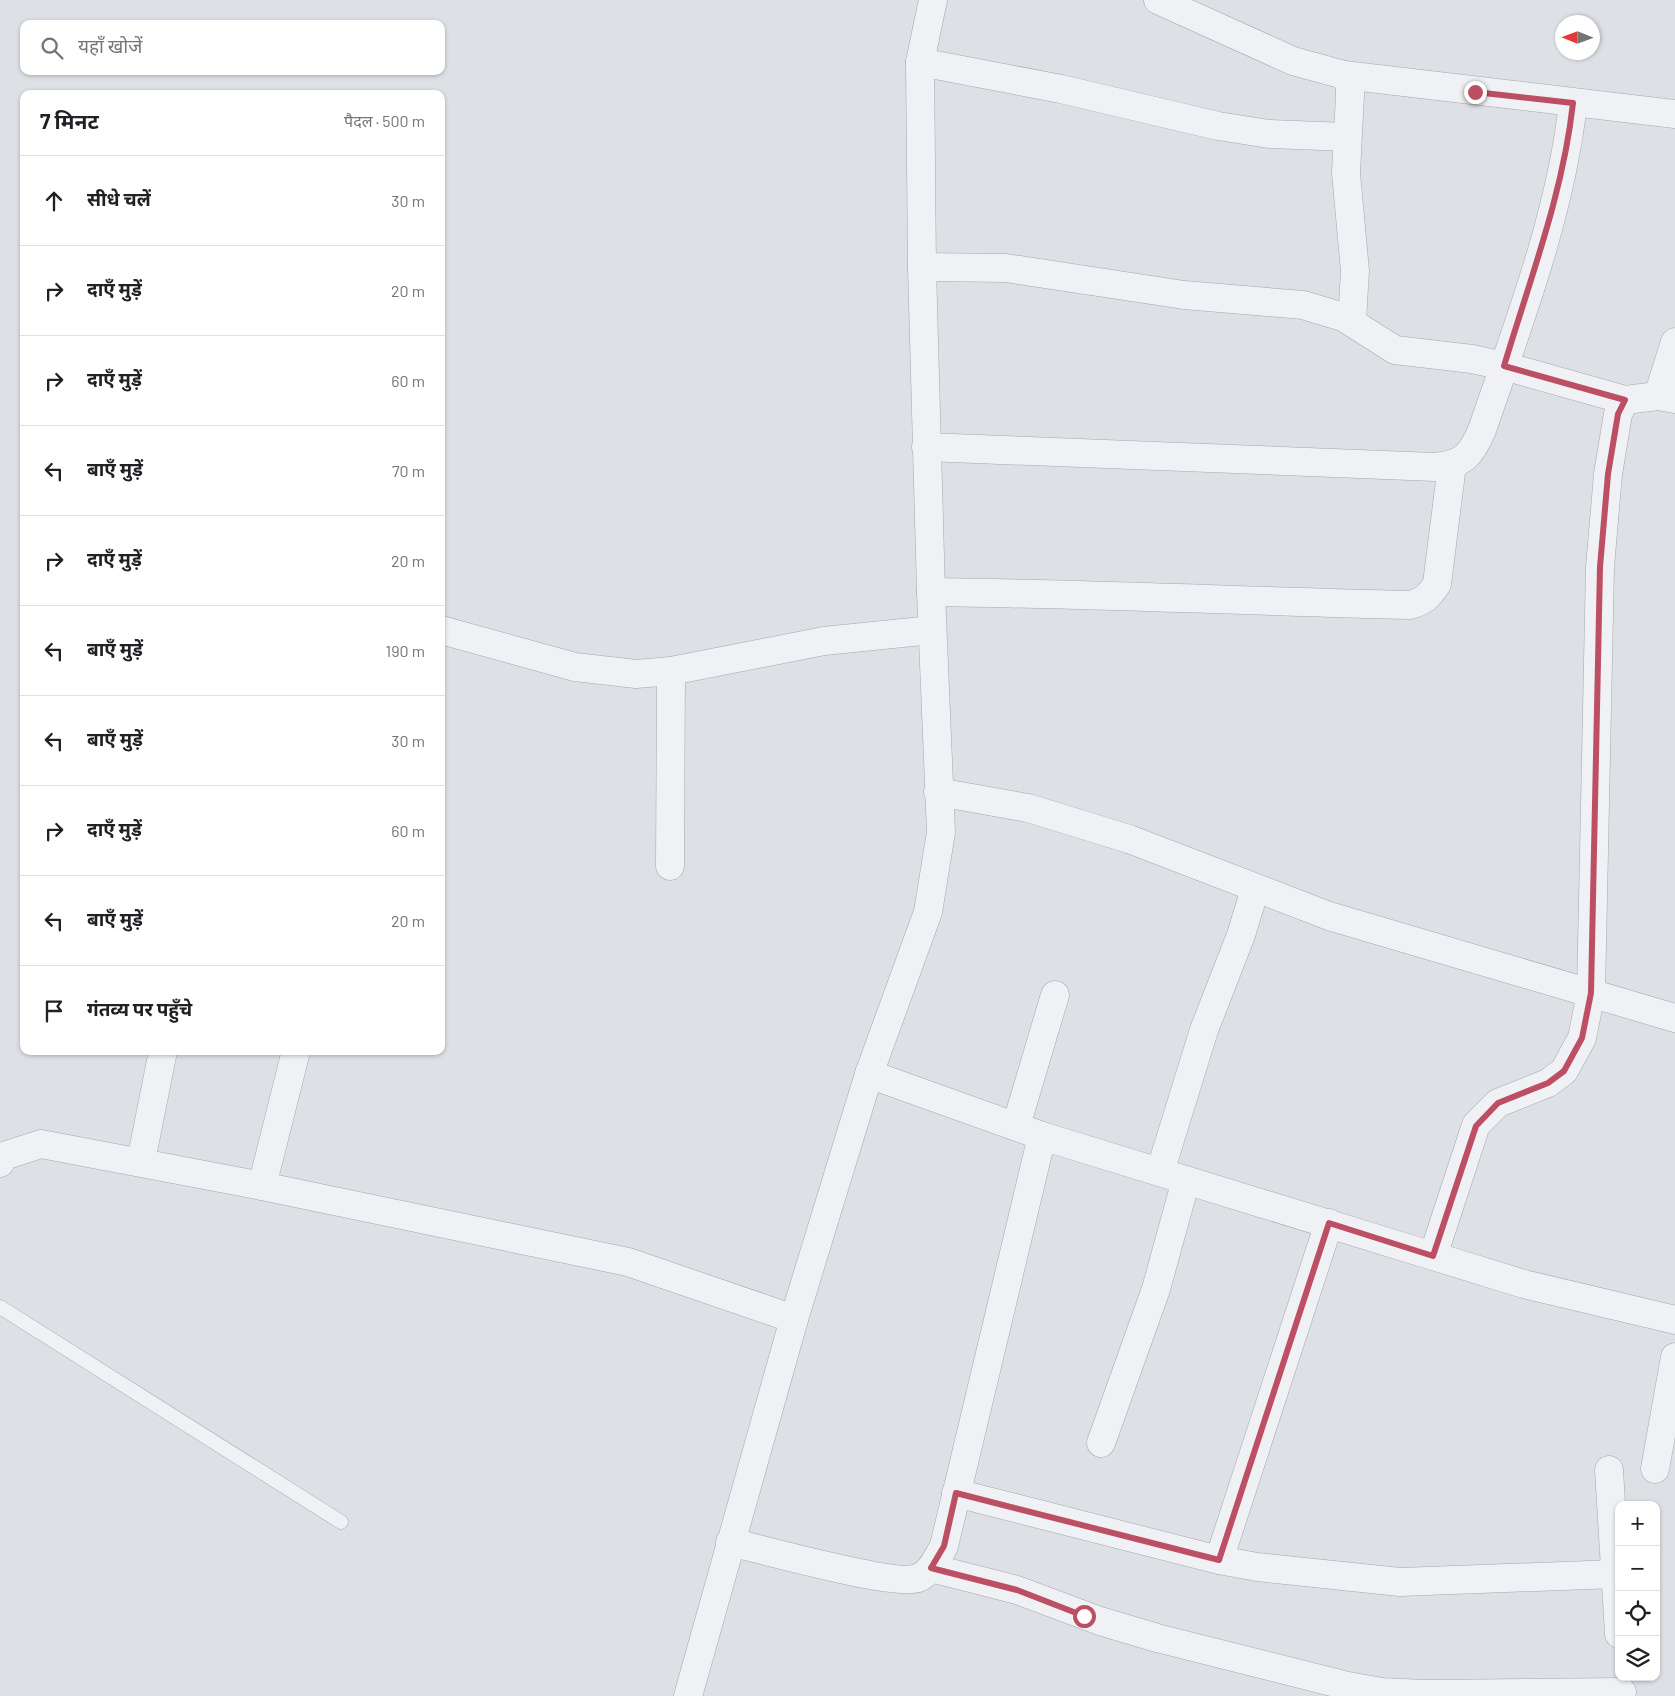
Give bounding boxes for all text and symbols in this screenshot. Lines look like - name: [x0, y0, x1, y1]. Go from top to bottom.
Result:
- north arrow: [1555, 15, 1600, 60]
- search box: [20, 20, 445, 75]
- icon: search: [38, 34, 66, 62]
- text: यहाँ खोजें: [78, 34, 142, 57]
- route end: [1464, 81, 1487, 104]
- text: 7 मिनट: [40, 108, 99, 133]
- text: पैदल · 500 m: [344, 111, 425, 130]
- icon: ahead: [40, 187, 68, 215]
- text: सीधे चलें: [87, 187, 151, 210]
- text: 30 m: [391, 191, 425, 210]
- icon: right: [40, 277, 68, 305]
- text: दाएँ मुड़ें: [87, 277, 142, 300]
- text: 20 m: [391, 281, 425, 300]
- icon: right: [40, 367, 68, 395]
- text: दाएँ मुड़ें: [87, 367, 142, 390]
- text: 60 m: [391, 371, 425, 390]
- icon: left: [40, 457, 68, 485]
- text: बाएँ मुड़ें: [87, 457, 143, 480]
- text: 70 m: [392, 461, 425, 480]
- icon: right: [40, 547, 68, 575]
- text: दाएँ मुड़ें: [87, 547, 142, 570]
- text: 20 m: [391, 551, 425, 570]
- icon: left: [40, 637, 68, 665]
- text: बाएँ मुड़ें: [87, 637, 143, 660]
- text: 190 m: [386, 641, 425, 660]
- icon: left: [40, 727, 68, 755]
- text: बाएँ मुड़ें: [87, 727, 143, 750]
- text: 30 m: [391, 731, 425, 750]
- icon: right: [40, 817, 68, 845]
- text: दाएँ मुड़ें: [87, 817, 142, 840]
- text: 60 m: [391, 821, 425, 840]
- icon: left: [40, 907, 68, 935]
- text: बाएँ मुड़ें: [87, 907, 143, 930]
- text: 20 m: [391, 911, 425, 930]
- icon: arrive: [40, 997, 68, 1025]
- text: गंतव्य पर पहुँचे: [87, 997, 192, 1020]
- map controls: [1615, 1501, 1660, 1681]
- button: +: [1615, 1501, 1660, 1546]
- button: −: [1615, 1546, 1660, 1591]
- button: locate: [1615, 1591, 1660, 1636]
- route start: [1073, 1605, 1096, 1628]
- button: layers: [1615, 1636, 1660, 1681]

